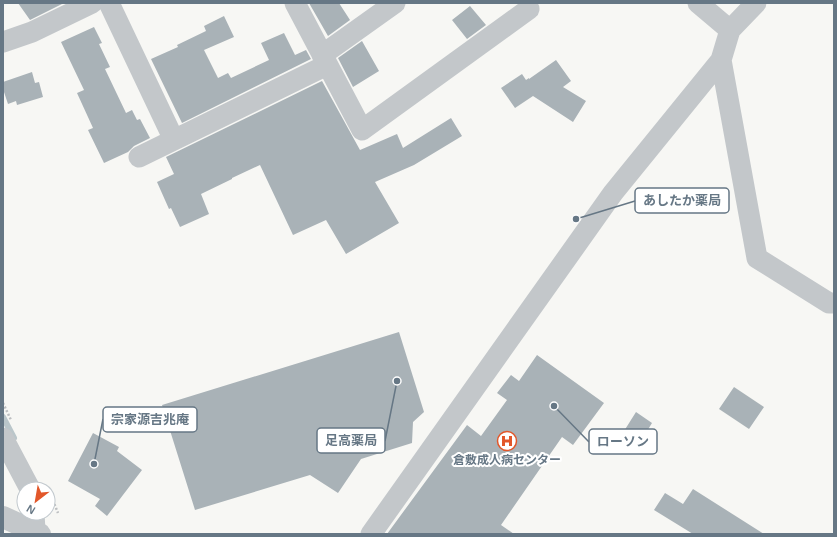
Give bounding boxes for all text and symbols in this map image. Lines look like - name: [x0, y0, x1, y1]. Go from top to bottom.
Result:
- callout: あしたか薬局: [635, 188, 729, 213]
- text: あしたか薬局: [643, 193, 721, 208]
- callout: 宗家源吉兆庵: [103, 407, 197, 432]
- text: 宗家源吉兆庵: [111, 412, 189, 427]
- callout: 足高薬局: [317, 428, 385, 453]
- callout: ローソン: [589, 429, 657, 454]
- hospital icon: 倉敷成人病センター: [496, 430, 518, 452]
- text: 足高薬局: [325, 433, 377, 448]
- text: ローソン: [597, 434, 649, 449]
- place label: 倉敷成人病センター: [453, 453, 561, 467]
- north arrow: [16, 481, 56, 521]
- text: N: [24, 502, 37, 517]

